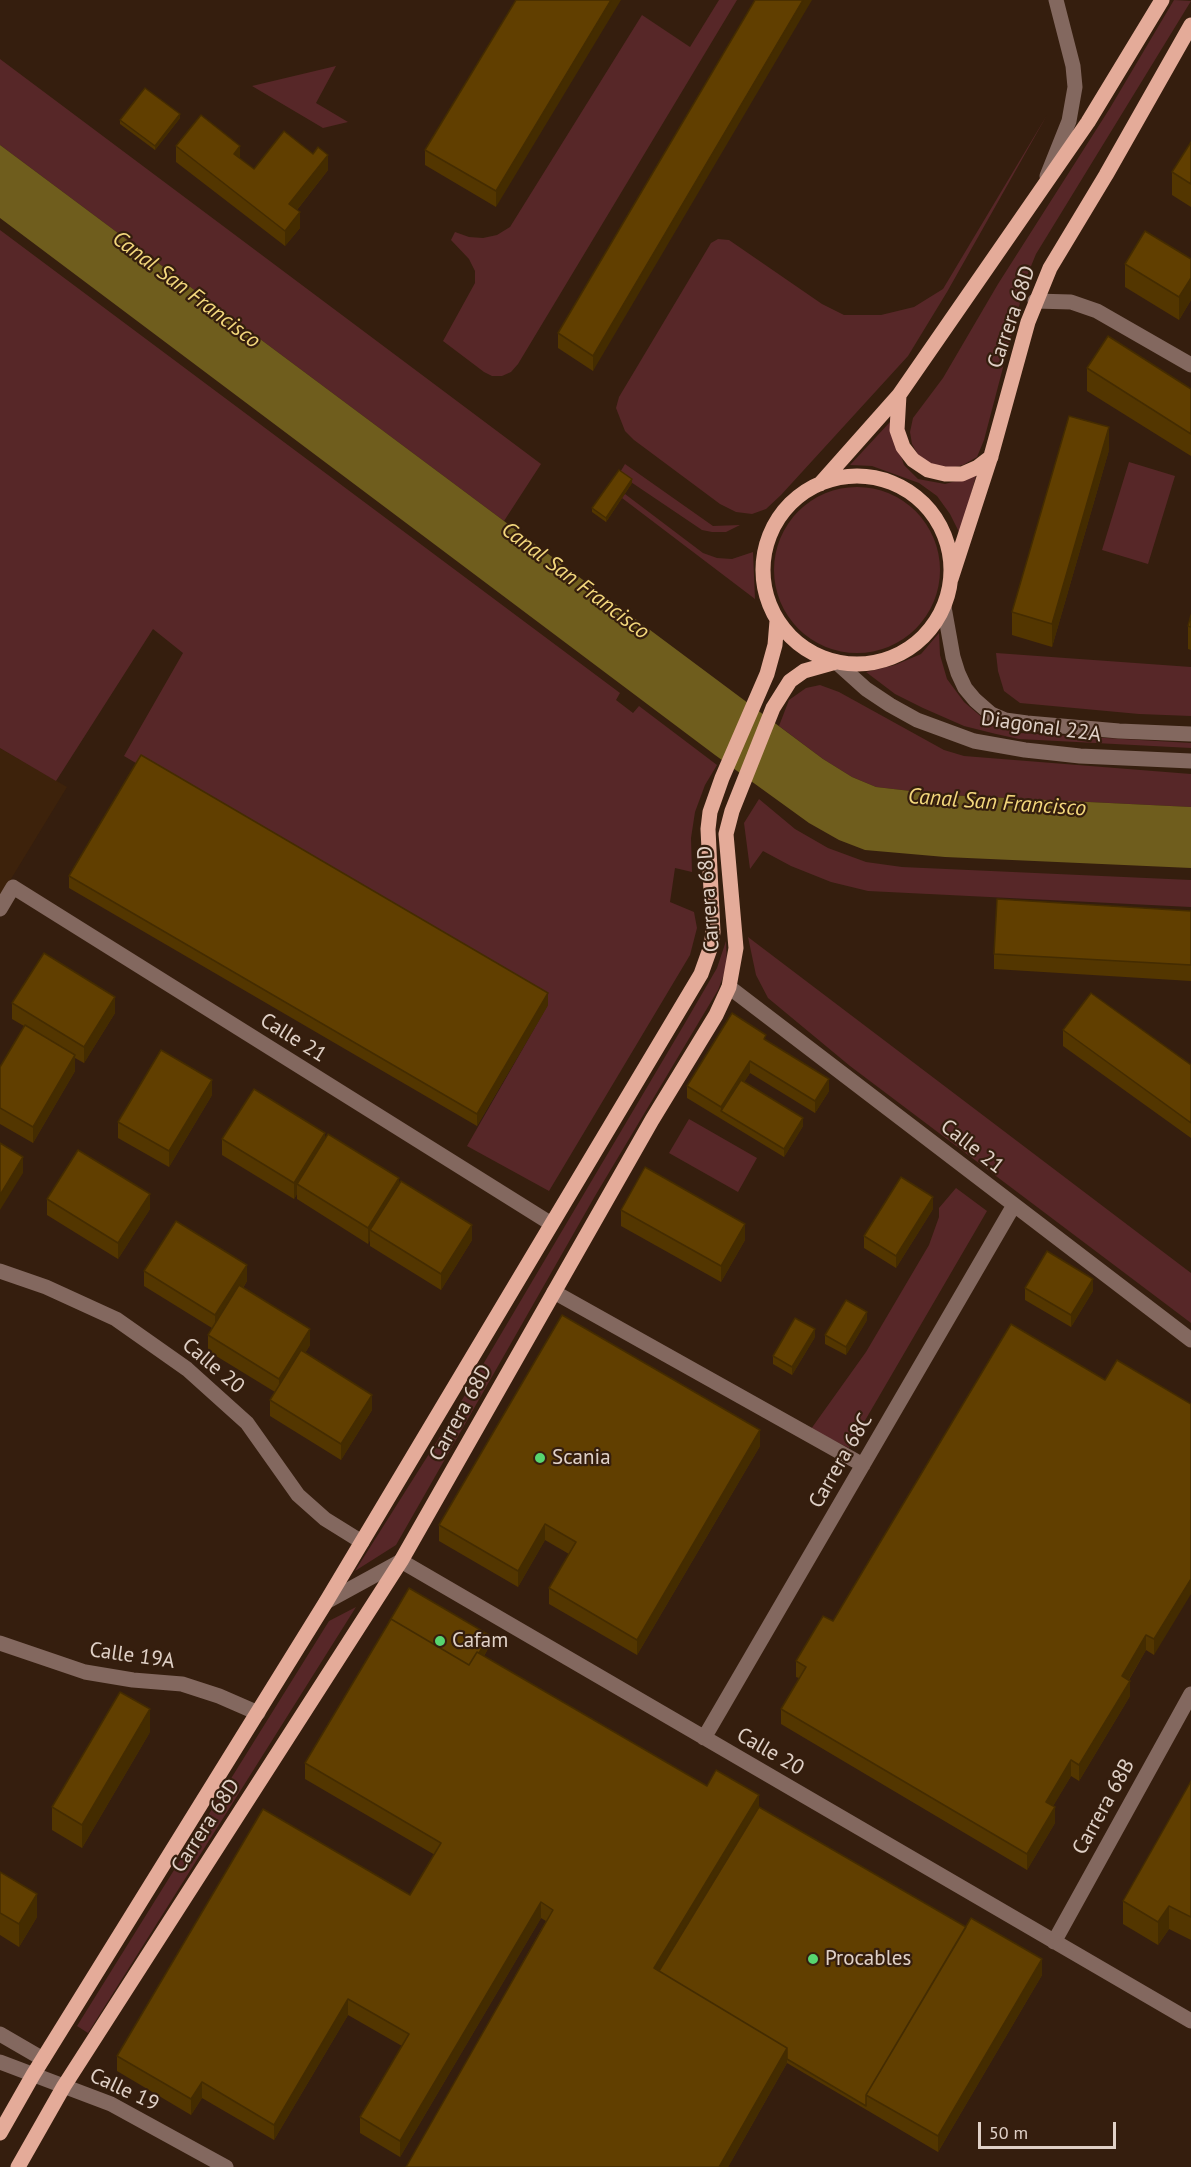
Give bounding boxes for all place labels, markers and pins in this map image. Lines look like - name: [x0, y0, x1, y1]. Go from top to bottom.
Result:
- place label: Scania: [552, 1445, 611, 1471]
- marker: Scania: [533, 1451, 547, 1465]
- place label: Cafam: [452, 1628, 508, 1654]
- marker: Cafam: [433, 1634, 447, 1648]
- place label: Procables: [825, 1946, 911, 1972]
- marker: Procables: [806, 1952, 820, 1966]

